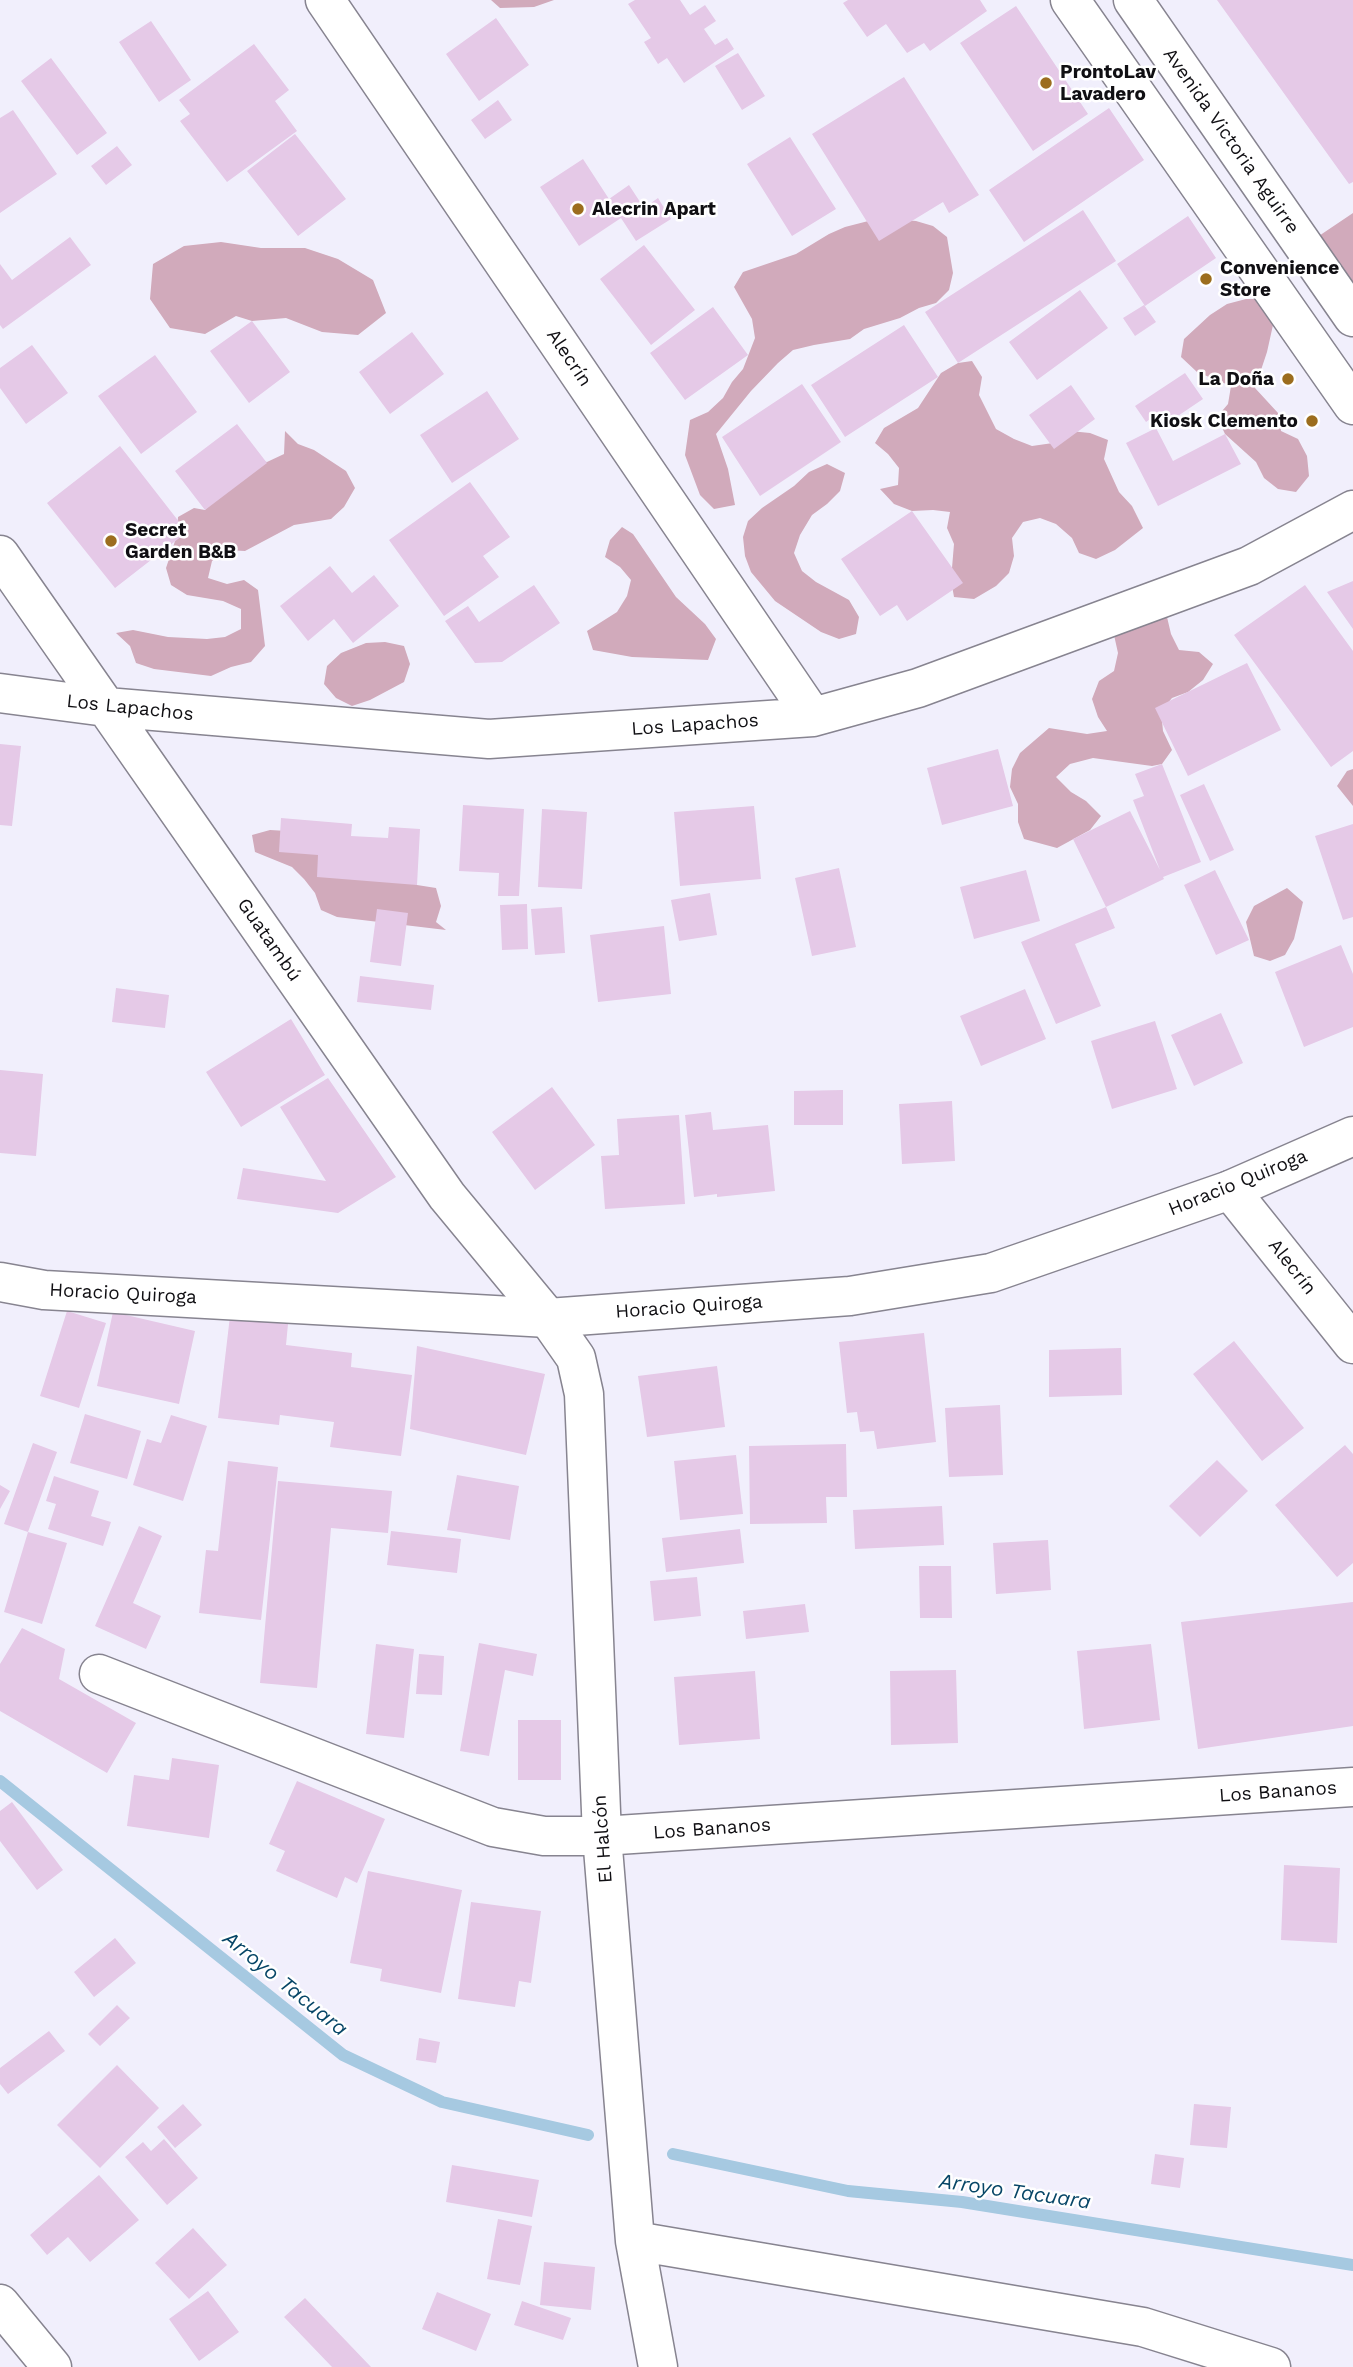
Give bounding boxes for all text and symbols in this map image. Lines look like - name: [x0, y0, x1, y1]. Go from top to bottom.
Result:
- street label: Avenida Victoria Aguirre: [1158, 44, 1304, 238]
- place label: ProntoLav Lavadero: [1060, 61, 1156, 105]
- marker: ProntoLav Lavadero: [1038, 75, 1054, 91]
- place label: Alecrin Apart: [592, 198, 716, 220]
- marker: Alecrin Apart: [570, 201, 586, 217]
- place label: Convenience Store: [1220, 257, 1339, 301]
- marker: Convenience Store: [1198, 271, 1214, 287]
- street label: Alecrín: [542, 325, 596, 391]
- place label: La Doña: [1198, 368, 1274, 390]
- marker: La Doña: [1280, 371, 1296, 387]
- place label: Kiosk Clemento: [1150, 410, 1298, 432]
- marker: Kiosk Clemento: [1304, 413, 1320, 429]
- place label: Secret Garden B&B: [125, 519, 236, 563]
- marker: Secret Garden B&B: [103, 533, 119, 549]
- street label: Los Lapachos: [65, 690, 195, 726]
- street label: Los Lapachos: [631, 709, 759, 741]
- street label: Guatambú: [232, 894, 306, 986]
- street label: Horacio Quiroga: [1165, 1145, 1311, 1221]
- street label: Alecrín: [1263, 1235, 1321, 1299]
- street label: Horacio Quiroga: [49, 1279, 197, 1309]
- street label: Horacio Quiroga: [615, 1290, 763, 1324]
- street label: Los Bananos: [1218, 1777, 1338, 1807]
- street label: El Halcón: [589, 1794, 617, 1884]
- street label: Los Bananos: [652, 1814, 772, 1844]
- water label: Arroyo Tacuara: [218, 1926, 352, 2042]
- water label: Arroyo Tacuara: [938, 2169, 1092, 2215]

